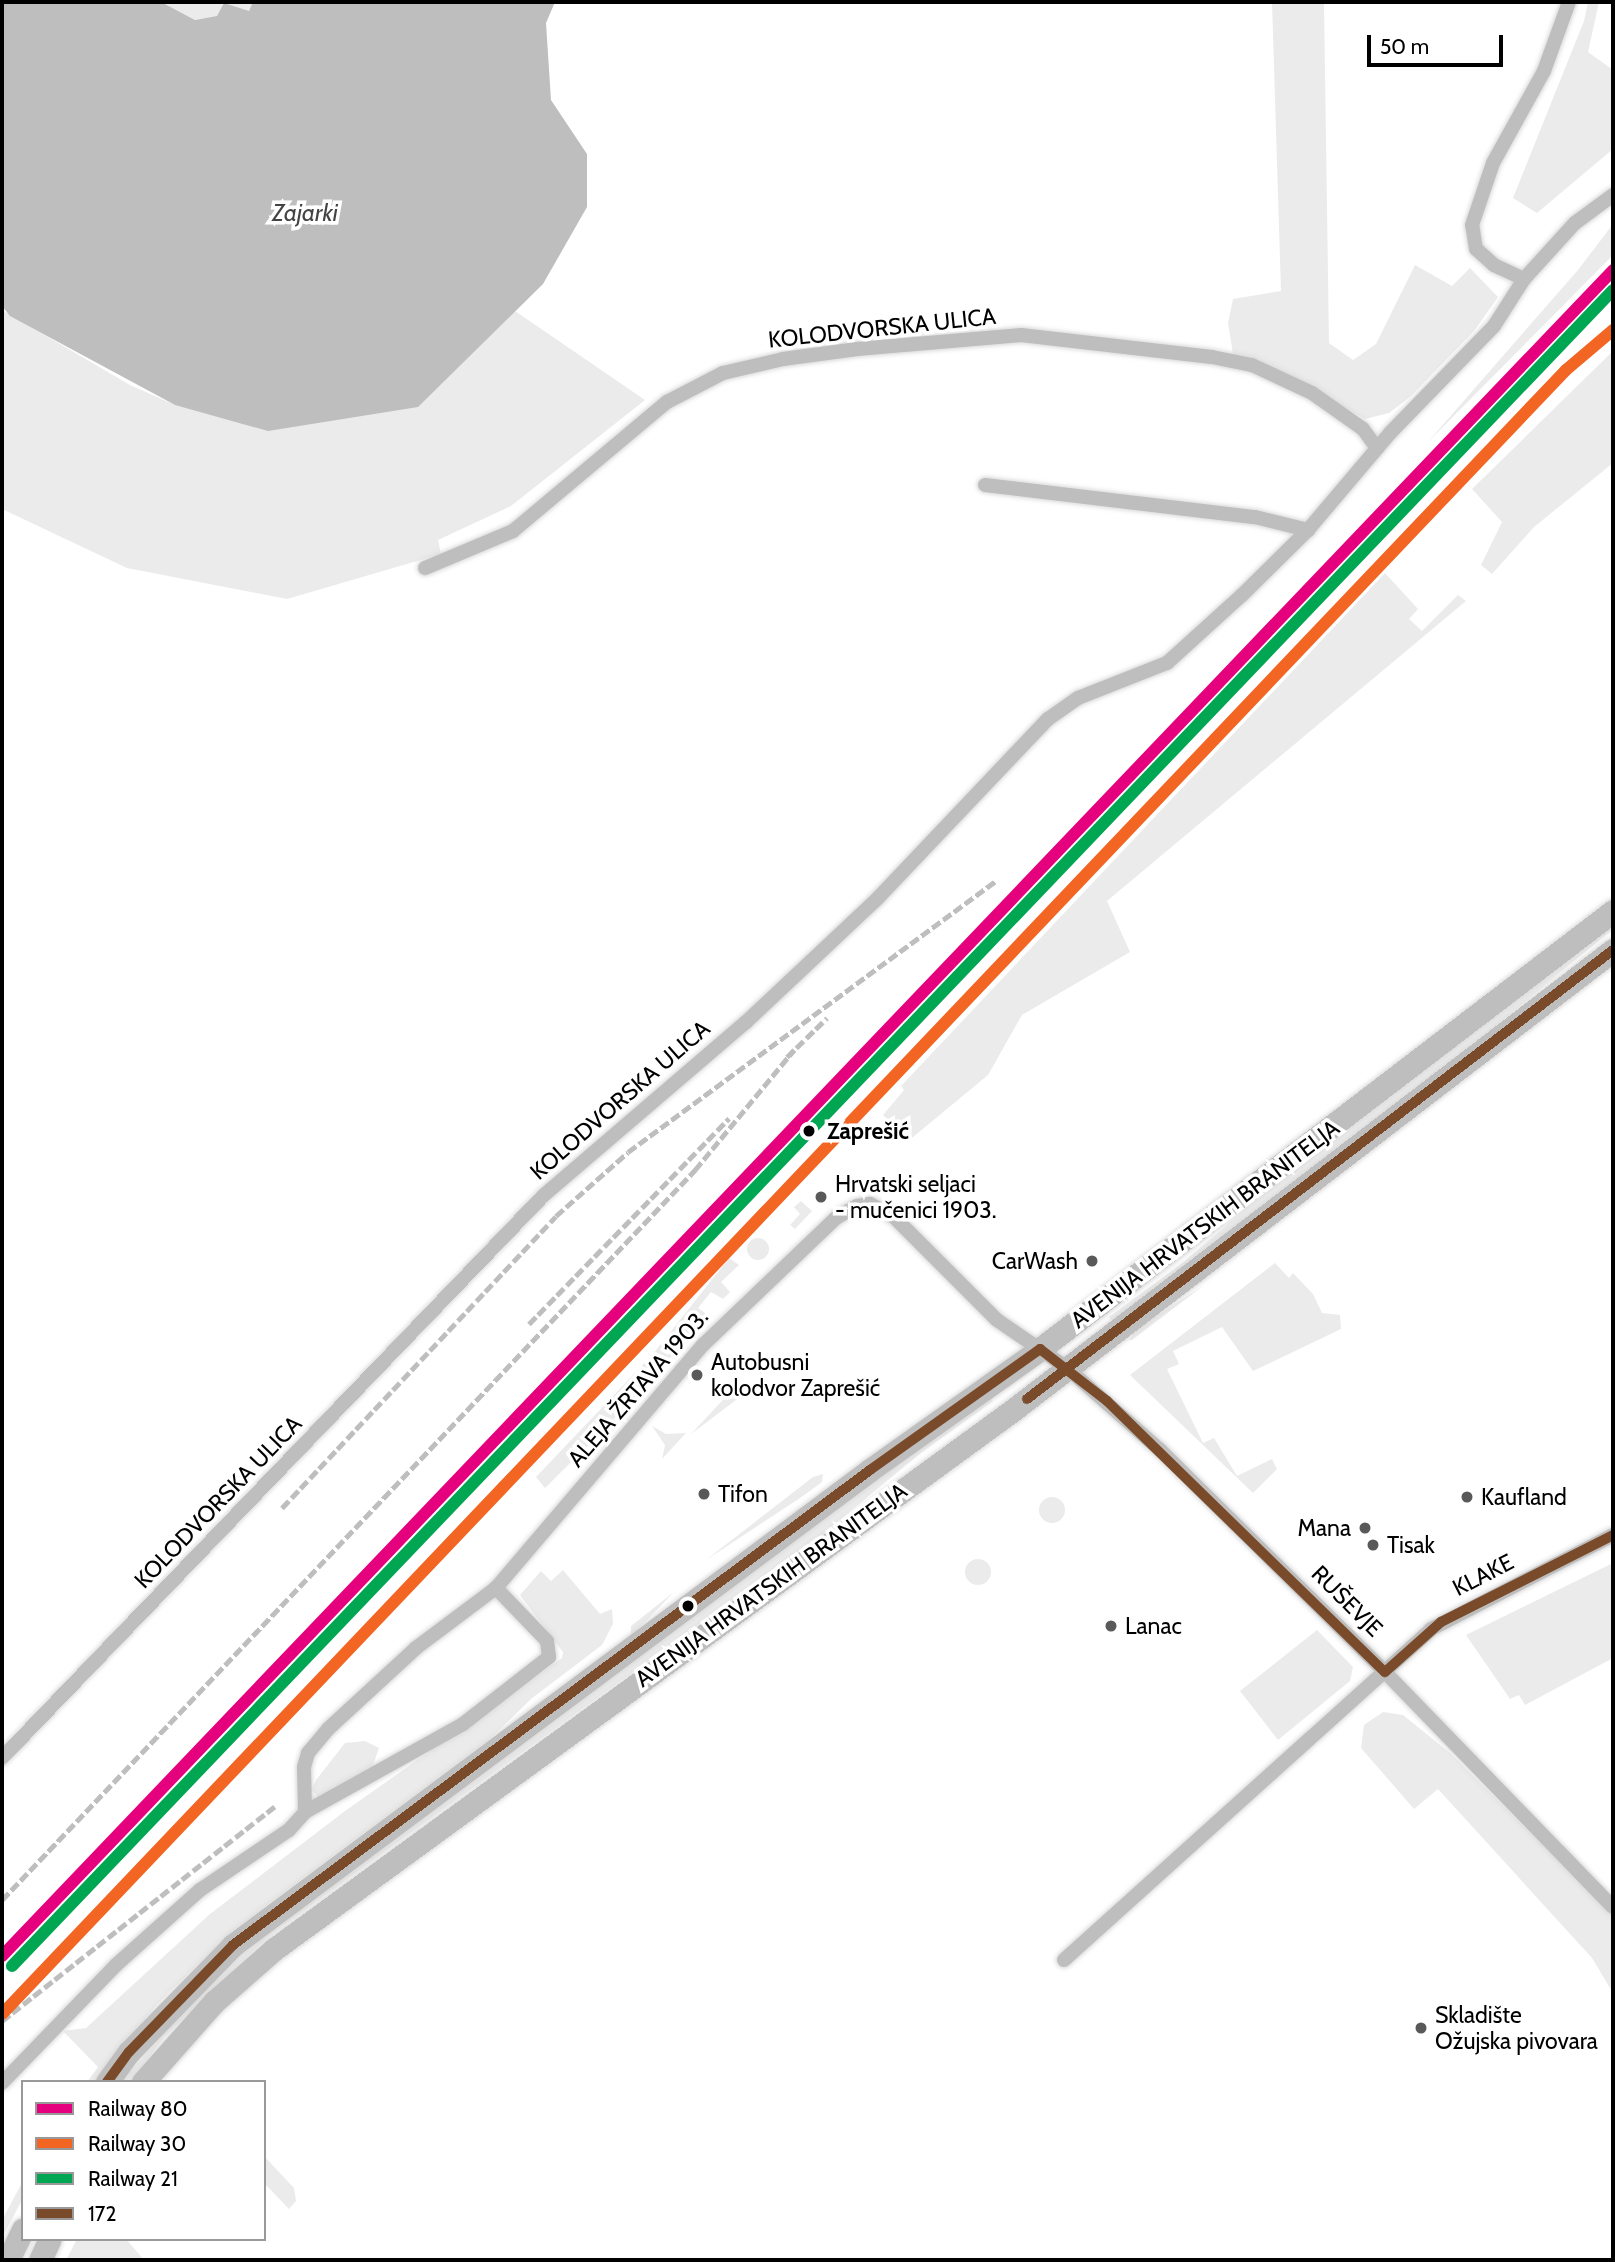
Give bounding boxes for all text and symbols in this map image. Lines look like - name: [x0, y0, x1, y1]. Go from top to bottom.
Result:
- scale bar: [1370, 21, 1506, 65]
- text: 50 m: [1380, 34, 1429, 59]
- water label: Zajarki: [272, 199, 338, 227]
- street label: KOLODVORSKA ULICA: [767, 302, 997, 354]
- street label: KOLODVORSKA ULICA: [525, 1015, 715, 1185]
- street label: AVENIJA HRVATSKIH BRANITELJA: [1065, 1114, 1345, 1334]
- place label: Zaprešić: [827, 1117, 909, 1145]
- marker: Zaprešić: [797, 1119, 821, 1143]
- place label: Hrvatski seljaci - mučenici 1903.: [835, 1170, 996, 1224]
- marker: Hrvatski seljaci - mučenici 1903.: [813, 1189, 829, 1205]
- place label: CarWash: [992, 1247, 1078, 1275]
- marker: CarWash: [1084, 1253, 1100, 1269]
- street label: ALEJA ŽRTAVA 1903.: [562, 1303, 714, 1473]
- place label: Autobusni kolodvor Zaprešić: [711, 1348, 880, 1402]
- marker: Autobusni kolodvor Zaprešić: [689, 1367, 705, 1383]
- street label: KOLODVORSKA ULICA: [129, 1410, 307, 1594]
- street label: AVENIJA HRVATSKIH BRANITELJA: [630, 1477, 912, 1693]
- place label: Tifon: [718, 1480, 768, 1508]
- place label: Kaufland: [1481, 1483, 1567, 1511]
- marker: Tifon: [696, 1486, 712, 1502]
- marker: Kaufland: [1459, 1489, 1475, 1505]
- place label: Mana: [1298, 1514, 1351, 1542]
- marker: Mana: [1357, 1520, 1373, 1536]
- place label: Tisak: [1387, 1531, 1435, 1559]
- marker: Tisak: [1365, 1537, 1381, 1553]
- street label: KLAKE: [1448, 1548, 1518, 1602]
- street label: RUŠEVJE: [1306, 1560, 1388, 1642]
- unlabelled marker: [681, 1599, 695, 1613]
- place label: Lanac: [1125, 1612, 1182, 1640]
- marker: Lanac: [1103, 1618, 1119, 1634]
- place label: Skladište Ožujska pivovara: [1435, 2001, 1598, 2055]
- marker: Skladište Ožujska pivovara: [1413, 2020, 1429, 2036]
- legend: [21, 2080, 266, 2241]
- text: Railway 80: [88, 2096, 187, 2121]
- text: Railway 30: [88, 2131, 186, 2156]
- text: Railway 21: [88, 2166, 178, 2191]
- text: 172: [88, 2201, 116, 2226]

